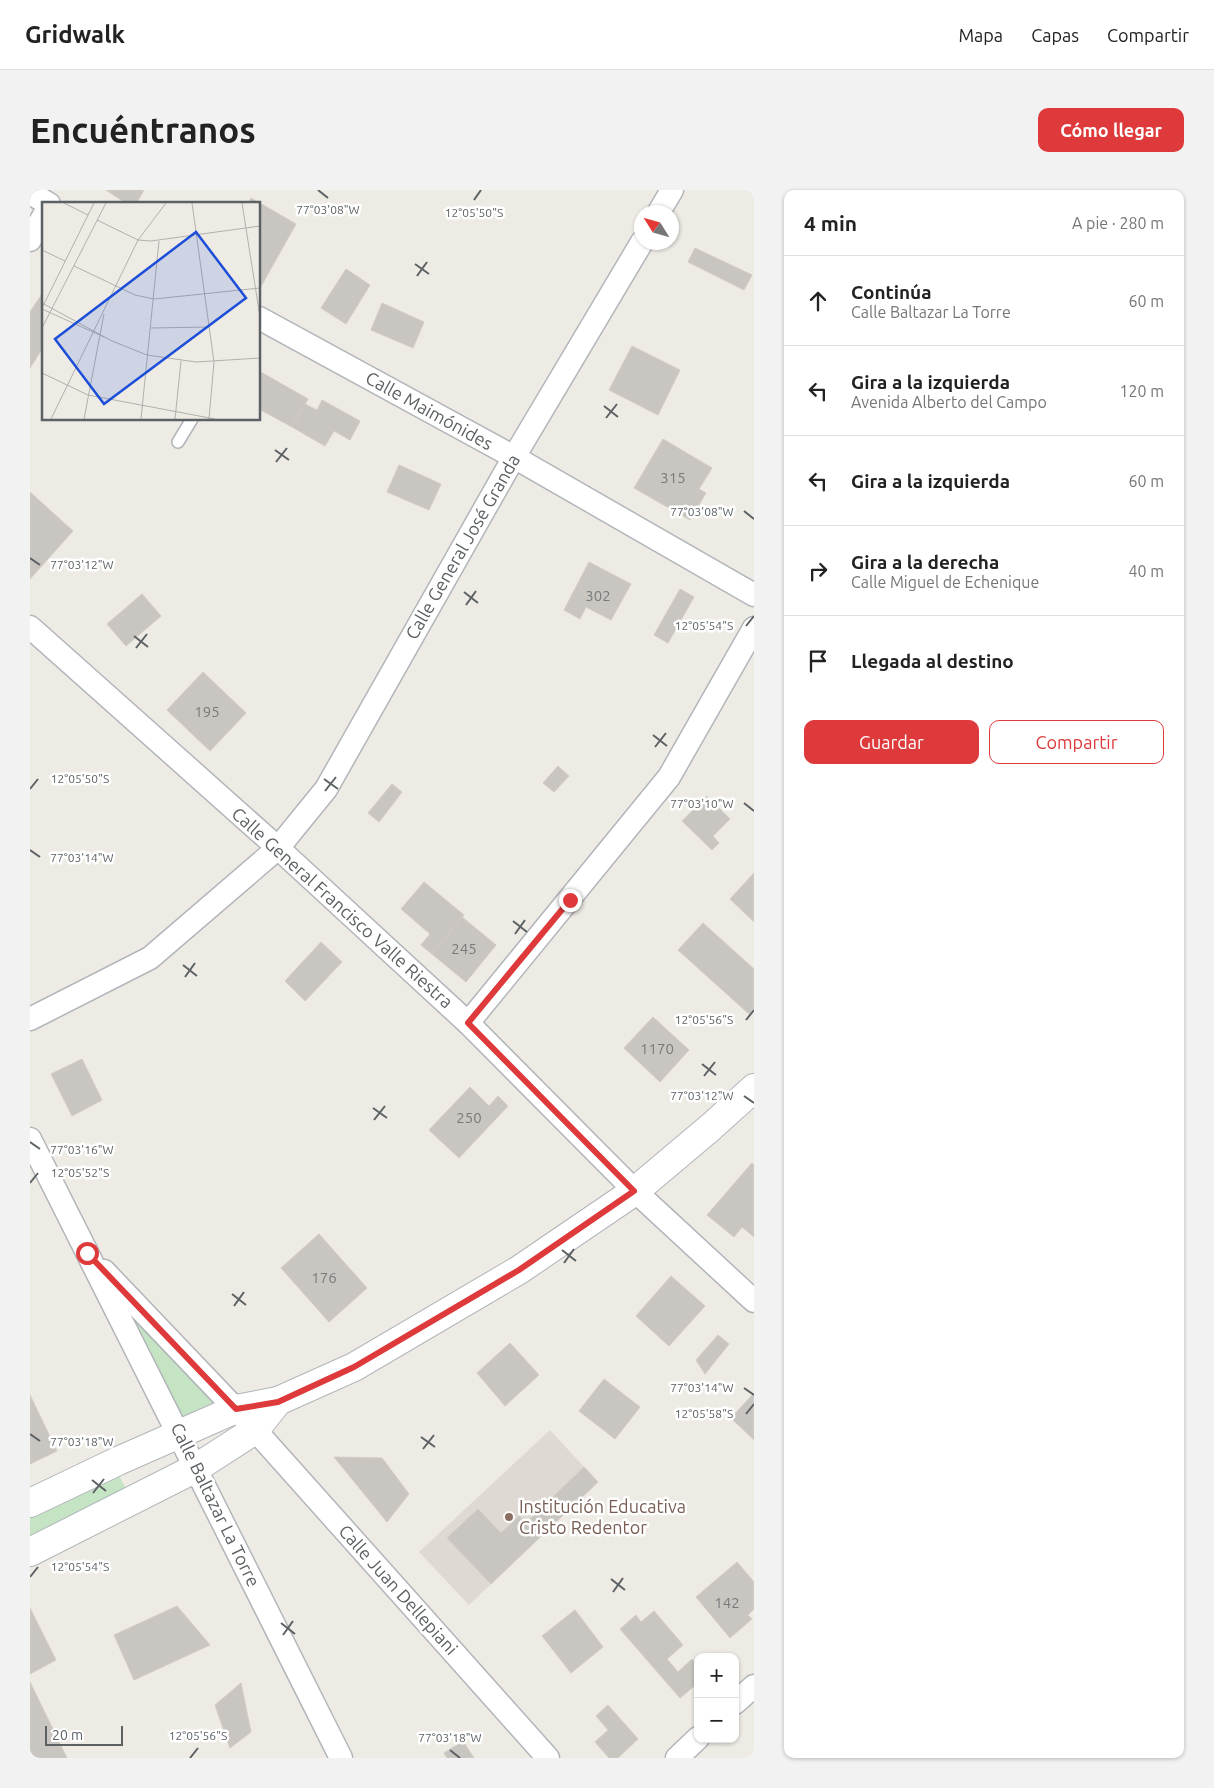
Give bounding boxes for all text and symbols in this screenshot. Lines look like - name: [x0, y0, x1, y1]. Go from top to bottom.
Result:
- text: Gridwalk: [25, 21, 125, 48]
- text: Mapa: [958, 25, 1003, 45]
- text: Capas: [1031, 25, 1079, 45]
- text: Compartir: [1107, 25, 1189, 45]
- button: Cómo llegar: [1038, 108, 1184, 152]
- text: Encuéntranos: [30, 110, 256, 150]
- inset map: [42, 202, 260, 420]
- text: 77°03'08"W: [296, 203, 360, 216]
- north arrow: [634, 205, 679, 250]
- text: 12°05'50"S: [445, 206, 503, 219]
- text: 4 min: [804, 211, 857, 235]
- text: A pie · 280 m: [1072, 214, 1164, 232]
- text: Continúa: [851, 281, 932, 303]
- icon: ahead: [804, 287, 832, 315]
- text: 60 m: [1128, 292, 1164, 310]
- text: Calle Baltazar La Torre: [851, 303, 1011, 321]
- street label: Calle Maimónides: [363, 367, 497, 453]
- text: Gira a la izquierda: [851, 371, 1010, 393]
- icon: left: [804, 377, 832, 405]
- text: 120 m: [1119, 382, 1164, 400]
- text: Avenida Alberto del Campo: [851, 393, 1047, 411]
- street label: Calle General José Granda: [401, 451, 523, 642]
- icon: left: [804, 467, 832, 495]
- house number: 315: [660, 469, 686, 486]
- text: Gira a la izquierda: [851, 470, 1010, 492]
- text: 60 m: [1128, 472, 1164, 490]
- text: 77°03'08"W: [670, 505, 734, 518]
- text: Gira a la derecha: [851, 551, 999, 573]
- icon: right: [804, 557, 832, 585]
- text: 77°03'12"W: [50, 558, 114, 571]
- text: 40 m: [1128, 562, 1164, 580]
- text: Calle Miguel de Echenique: [851, 573, 1039, 591]
- house number: 302: [585, 587, 611, 604]
- text: 12°05'54"S: [675, 619, 733, 632]
- icon: arrive: [804, 647, 832, 675]
- text: Llegada al destino: [851, 650, 1014, 672]
- house number: 195: [194, 703, 220, 720]
- button: Guardar: [804, 720, 979, 764]
- button: Compartir: [989, 720, 1164, 764]
- text: 12°05'50"S: [51, 772, 109, 785]
- text: 77°03'10"W: [670, 797, 734, 810]
- street label: Calle General Francisco Valle Riestra: [228, 803, 457, 1012]
- text: 77°03'14"W: [50, 851, 114, 864]
- route end: [559, 889, 582, 912]
- house number: 245: [451, 940, 477, 957]
- text: 12°05'56"S: [675, 1013, 733, 1026]
- house number: 1170: [640, 1040, 674, 1057]
- text: 77°03'12"W: [670, 1089, 734, 1102]
- house number: 250: [456, 1109, 482, 1126]
- text: 77°03'16"W: [50, 1143, 114, 1156]
- text: 12°05'52"S: [51, 1166, 109, 1179]
- route start: [76, 1242, 99, 1265]
- house number: 176: [311, 1269, 337, 1286]
- text: 77°03'14"W: [670, 1381, 734, 1394]
- text: 12°05'58"S: [675, 1407, 733, 1420]
- street label: Calle Baltazar La Torre: [168, 1419, 264, 1590]
- text: 77°03'18"W: [50, 1435, 114, 1448]
- place label: Institución Educativa Cristo Redentor: [519, 1496, 686, 1537]
- marker: Institución Educativa Cristo Redentor: [503, 1511, 515, 1523]
- street label: Calle Juan Dellepiani: [335, 1520, 462, 1658]
- text: 12°05'54"S: [51, 1560, 109, 1573]
- house number: 142: [714, 1594, 740, 1611]
- map controls: [694, 1653, 739, 1743]
- button: +: [694, 1653, 739, 1698]
- button: −: [694, 1698, 739, 1743]
- scale bar: [45, 1723, 122, 1746]
- text: 20 m: [52, 1727, 83, 1743]
- text: 12°05'56"S: [169, 1729, 227, 1742]
- text: 77°03'18"W: [418, 1731, 482, 1744]

